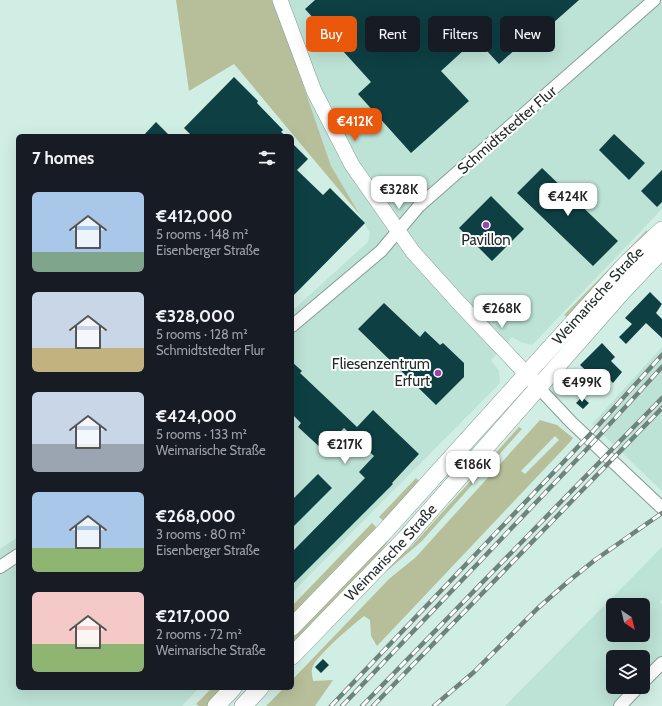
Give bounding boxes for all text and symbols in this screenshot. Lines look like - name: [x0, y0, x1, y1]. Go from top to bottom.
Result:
- chip: Buy: [306, 16, 357, 52]
- chip: Rent: [365, 16, 420, 52]
- chip: Filters: [428, 16, 492, 52]
- chip: New: [500, 16, 555, 52]
- street label: Schmidtstedter Flur: [454, 82, 560, 178]
- pin: €412K: [327, 108, 383, 142]
- text: €412K: [337, 113, 373, 129]
- icon: filters: [256, 147, 278, 169]
- text: 7 homes: [32, 148, 94, 168]
- pin: €328K: [371, 176, 427, 210]
- text: €328K: [380, 181, 418, 197]
- pin: €424K: [540, 183, 596, 217]
- text: €424K: [548, 188, 588, 204]
- text: €412,000: [156, 206, 232, 226]
- icon: home: [64, 208, 112, 256]
- marker: Pavillon: [481, 220, 491, 230]
- text: 5 rooms · 148 m²: [156, 226, 248, 242]
- place label: Pavillon: [461, 231, 511, 249]
- text: Eisenberger Straße: [156, 242, 260, 258]
- street label: Weimarische Straße: [549, 243, 648, 349]
- pin: €268K: [474, 295, 530, 329]
- text: €268K: [483, 300, 521, 316]
- text: €328,000: [156, 306, 235, 326]
- icon: home: [64, 308, 112, 356]
- text: 5 rooms · 128 m²: [156, 326, 248, 342]
- text: Schmidtstedter Flur: [156, 342, 265, 358]
- place label: Fliesenzentrum Erfurt: [332, 355, 430, 390]
- marker: Fliesenzentrum Erfurt: [433, 368, 443, 378]
- pin: €499K: [554, 369, 610, 403]
- text: €499K: [562, 374, 602, 390]
- text: €424,000: [156, 406, 237, 426]
- icon: home: [64, 408, 112, 456]
- text: 5 rooms · 133 m²: [156, 426, 247, 442]
- pin: €217K: [317, 431, 373, 465]
- text: €217K: [328, 436, 362, 452]
- text: Weimarische Straße: [156, 442, 266, 458]
- pin: €186K: [445, 451, 501, 485]
- text: €186K: [455, 456, 491, 472]
- street label: Weimarische Straße: [341, 500, 441, 605]
- text: €268,000: [156, 506, 236, 526]
- icon: home: [64, 508, 112, 556]
- text: 3 rooms · 80 m²: [156, 526, 246, 542]
- text: Eisenberger Straße: [156, 542, 260, 558]
- north arrow: [606, 598, 650, 642]
- map controls: [606, 598, 650, 694]
- text: €217,000: [156, 606, 230, 626]
- icon: home: [64, 608, 112, 656]
- text: 2 rooms · 72 m²: [156, 626, 242, 642]
- text: Weimarische Straße: [156, 642, 266, 658]
- button: layers: [606, 650, 650, 694]

